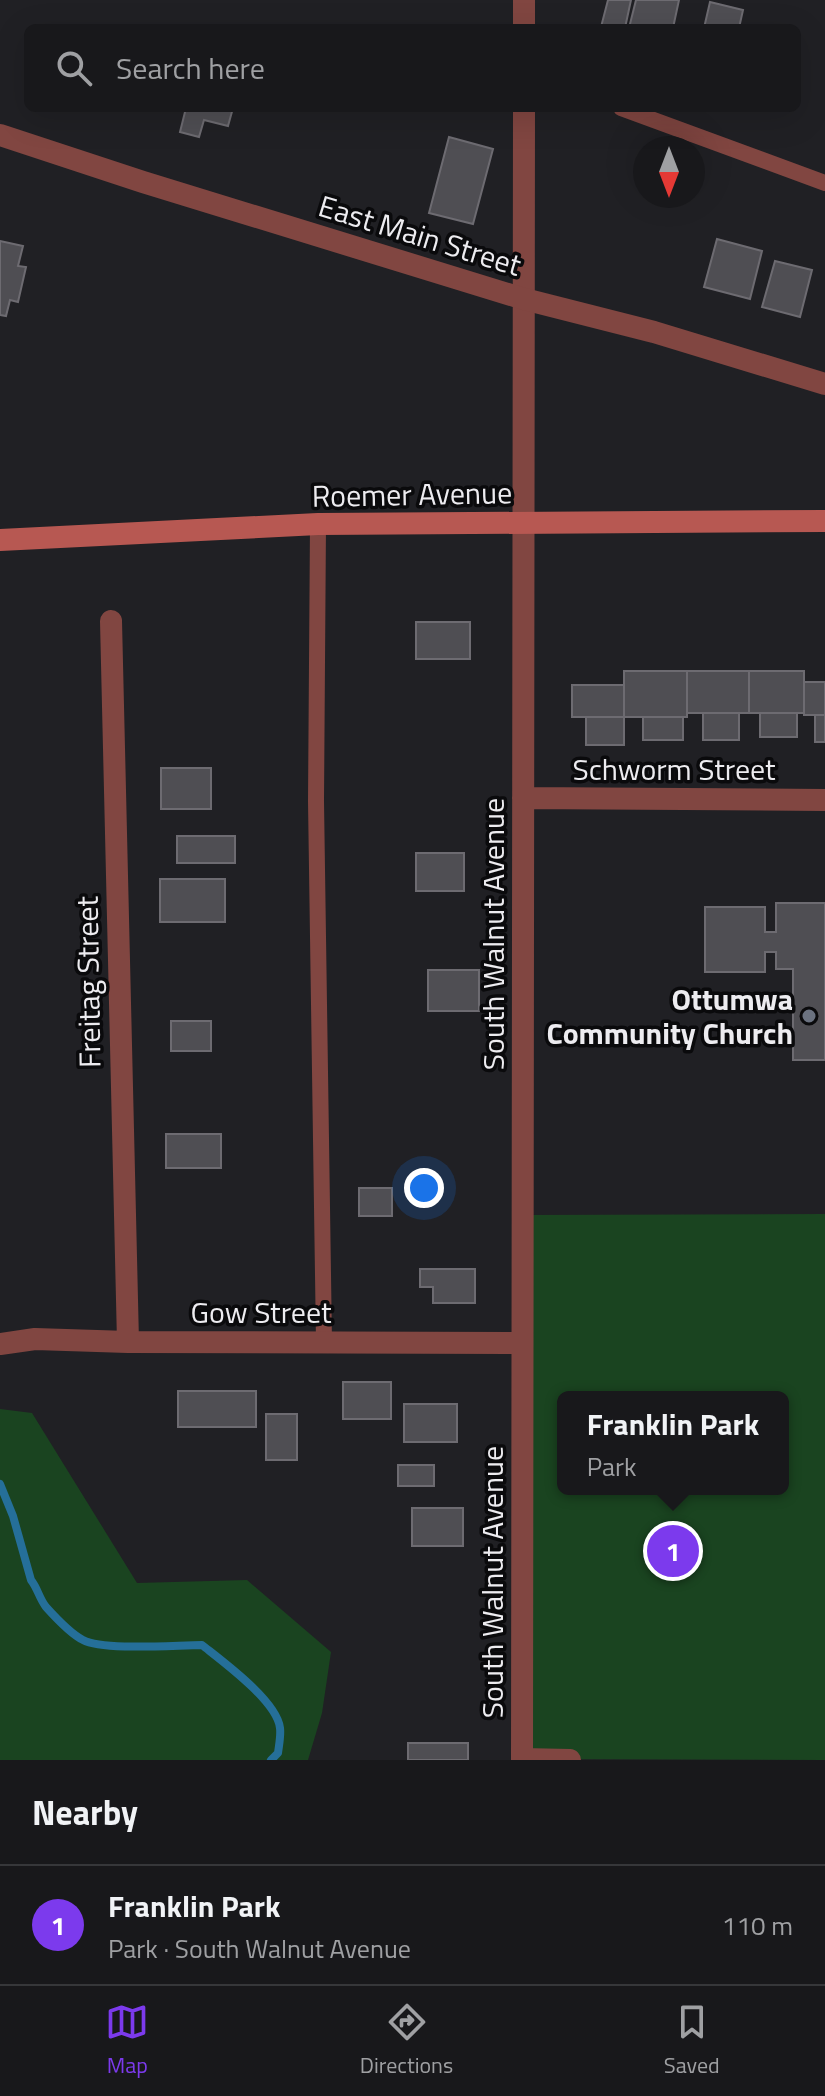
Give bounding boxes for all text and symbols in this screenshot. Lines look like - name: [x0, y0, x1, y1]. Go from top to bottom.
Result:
- search box: [24, 24, 801, 112]
- text: Search here: [116, 45, 265, 91]
- icon: search: [52, 46, 96, 90]
- north arrow: [633, 136, 705, 208]
- street label: East Main Street: [313, 182, 527, 288]
- street label: Roemer Avenue: [311, 469, 513, 519]
- street label: Schworm Street: [572, 746, 776, 792]
- street label: South Walnut Avenue: [470, 798, 516, 1070]
- street label: Freitag Street: [63, 895, 112, 1068]
- place label: Ottumwa Community Church: [547, 976, 793, 1056]
- marker: Ottumwa Community Church: [800, 1007, 818, 1025]
- your location: [404, 1168, 444, 1208]
- street label: Gow Street: [191, 1289, 332, 1335]
- popup: [557, 1391, 789, 1495]
- text: Franklin Park: [587, 1401, 759, 1447]
- street label: South Walnut Avenue: [469, 1446, 515, 1718]
- text: Park: [587, 1447, 637, 1486]
- pin: 1: [647, 1521, 699, 1581]
- text: Nearby: [32, 1786, 138, 1838]
- text: Franklin Park: [108, 1883, 280, 1929]
- text: 1: [51, 1906, 65, 1945]
- text: 110 m: [722, 1906, 793, 1945]
- text: Park · South Walnut Avenue: [108, 1929, 411, 1968]
- tab: Map: [105, 2000, 149, 2082]
- tab: Directions: [360, 2000, 453, 2082]
- tab: Saved: [664, 2000, 720, 2082]

